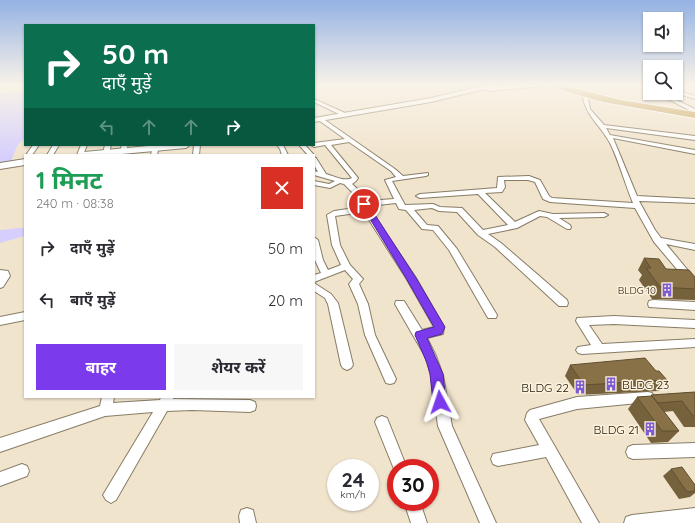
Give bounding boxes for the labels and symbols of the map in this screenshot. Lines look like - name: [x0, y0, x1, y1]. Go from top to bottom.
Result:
- pin: [347, 187, 381, 221]
- building icon: BLDG 10: [659, 282, 675, 298]
- place label: BLDG 10: [618, 284, 656, 297]
- building icon: BLDG 23: [603, 376, 619, 392]
- place label: BLDG 23: [622, 377, 669, 392]
- building icon: BLDG 22: [572, 379, 588, 395]
- place label: BLDG 22: [521, 380, 569, 395]
- position arrow: [419, 381, 461, 423]
- building icon: BLDG 21: [642, 421, 658, 437]
- place label: BLDG 21: [593, 422, 639, 437]
- speed limit sign: 30: [387, 459, 439, 511]

